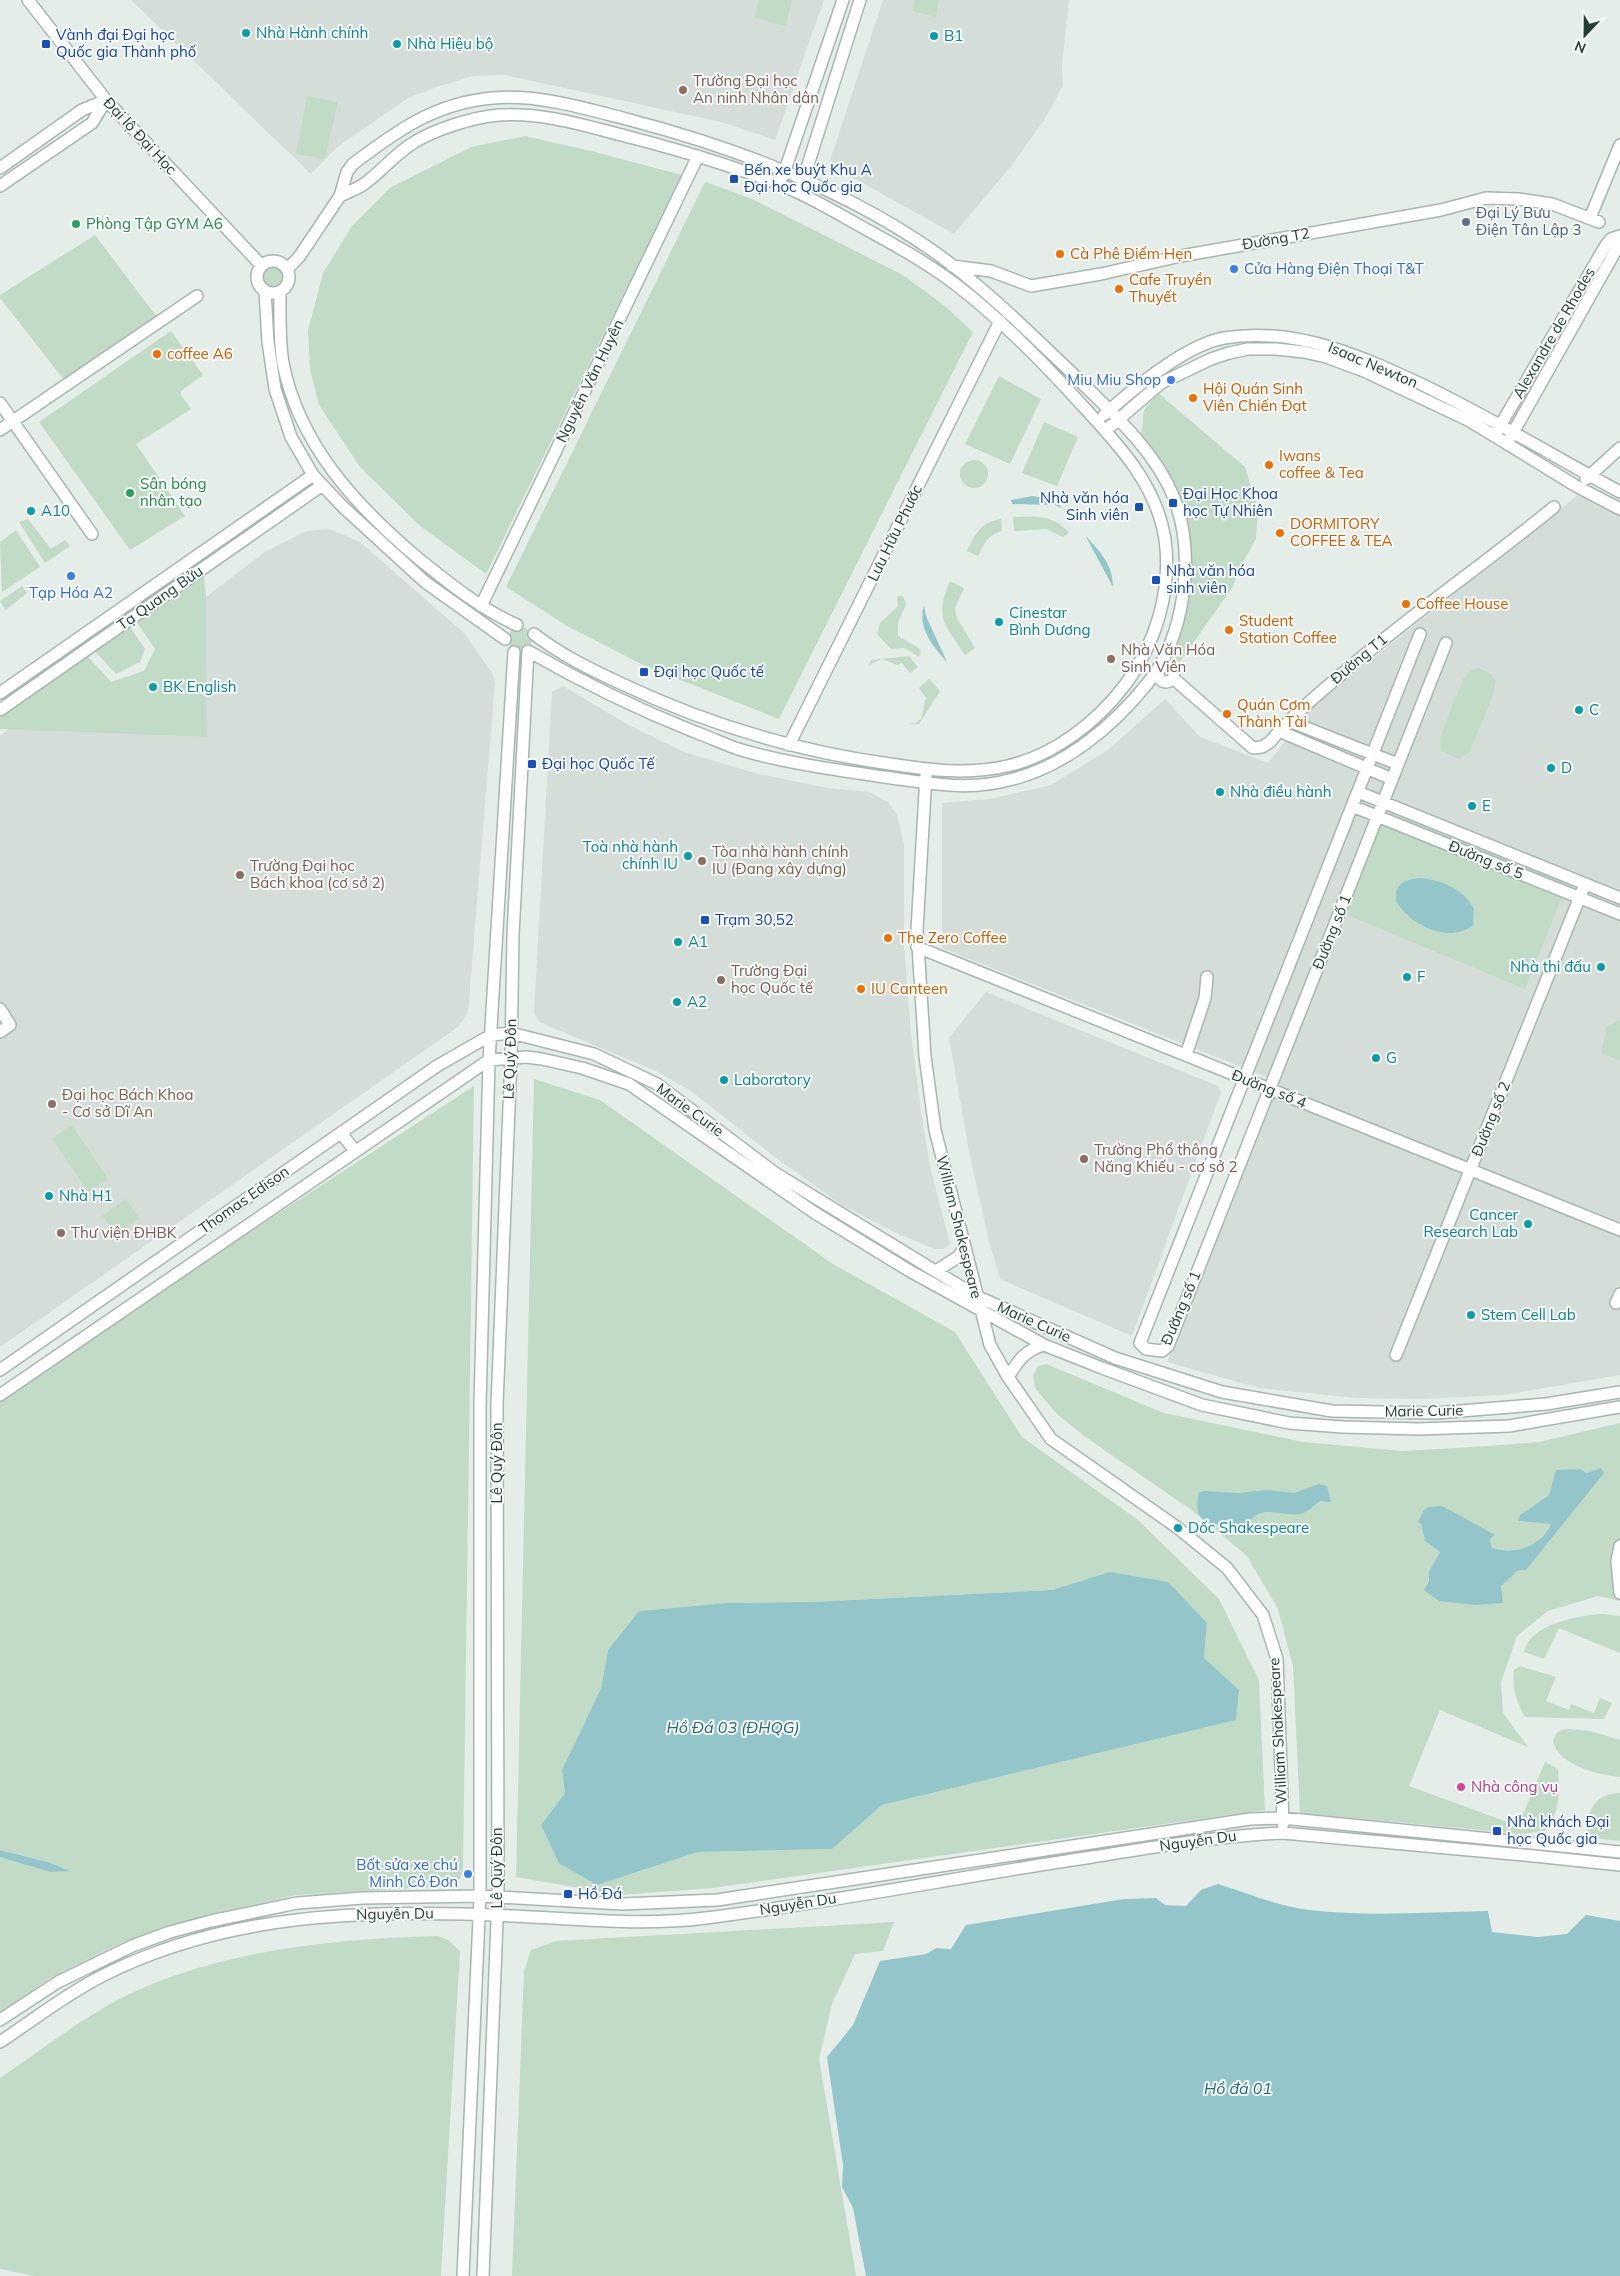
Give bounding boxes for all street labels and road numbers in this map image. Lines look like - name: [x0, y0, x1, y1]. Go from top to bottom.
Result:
- street label: Đại lộ Đại Học: [100, 93, 181, 178]
- street label: Đường T2: [1241, 223, 1311, 254]
- street label: Alexandre de Rhodes: [1508, 264, 1599, 402]
- street label: Nguyễn Văn Huyên: [551, 316, 628, 446]
- street label: Isaac Newton: [1325, 337, 1421, 392]
- street label: Lưu Hữu Phước: [863, 481, 926, 584]
- street label: Tạ Quang Bửu: [113, 561, 206, 634]
- street label: Đường T1: [1326, 629, 1391, 688]
- street label: Đường số 5: [1446, 836, 1526, 883]
- street label: Đường số 1: [1308, 892, 1355, 972]
- street label: Lê Quý Đôn: [499, 1018, 520, 1100]
- street label: Đường số 4: [1229, 1065, 1309, 1112]
- street label: Marie Curie: [653, 1079, 728, 1140]
- street label: Đường số 2: [1467, 1079, 1514, 1159]
- street label: William Shakespeare: [932, 1153, 986, 1300]
- street label: Thomas Edison: [195, 1161, 293, 1238]
- street label: Đường số 1: [1156, 1268, 1205, 1348]
- street label: Marie Curie: [994, 1297, 1074, 1346]
- street label: Marie Curie: [1384, 1400, 1464, 1421]
- street label: Lê Quý Đôn: [487, 1423, 506, 1503]
- street label: William Shakespeare: [1264, 1657, 1291, 1805]
- street label: Nguyễn Du: [1158, 1826, 1238, 1855]
- street label: Lê Quý Đôn: [487, 1828, 506, 1908]
- street label: Nguyễn Du: [758, 1888, 838, 1919]
- street label: Nguyễn Du: [356, 1903, 434, 1924]

